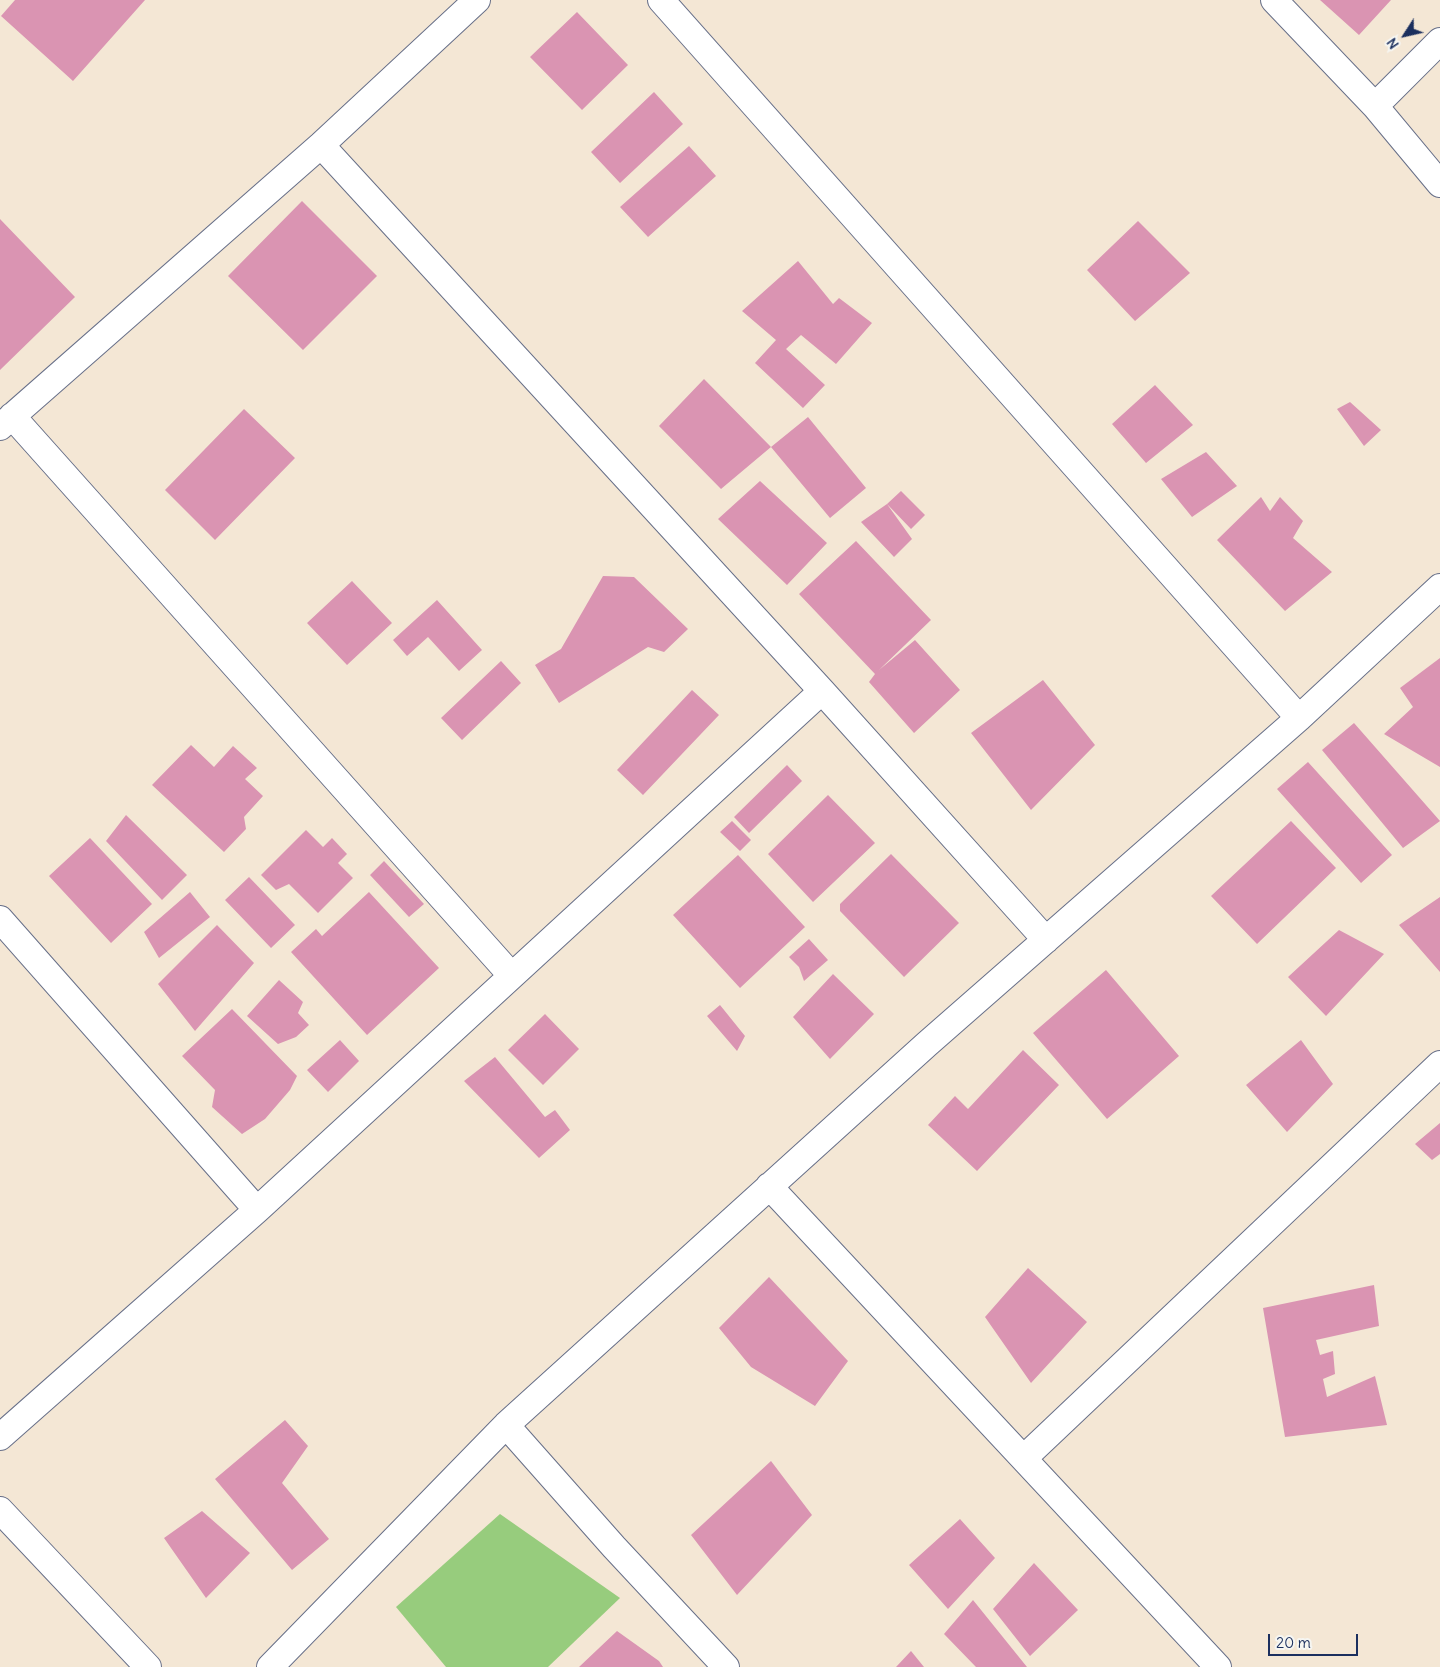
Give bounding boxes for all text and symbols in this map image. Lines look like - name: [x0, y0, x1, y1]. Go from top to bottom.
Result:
- north arrow: [1380, 10, 1430, 60]
- text: N: [1383, 34, 1403, 53]
- scale bar: [1270, 1624, 1360, 1656]
- text: 20 m: [1276, 1633, 1311, 1652]

